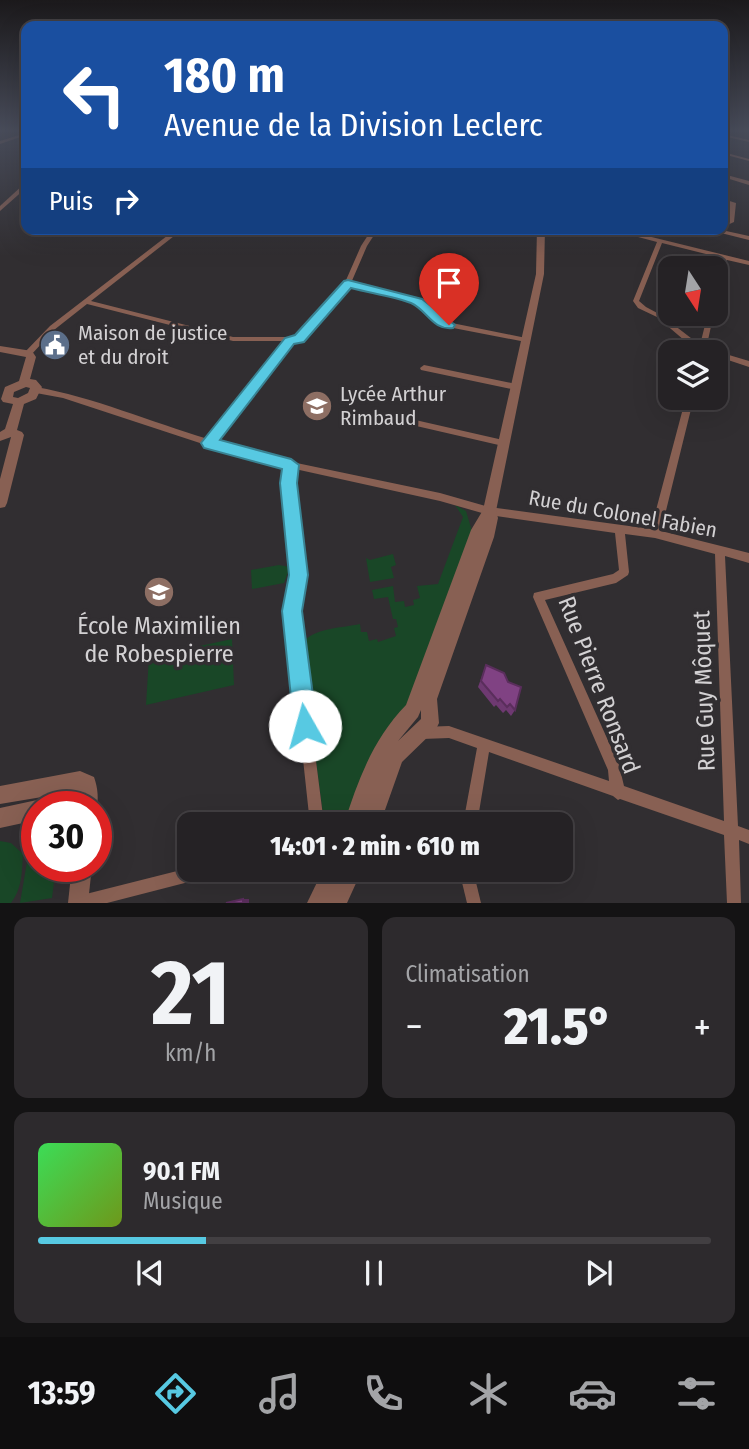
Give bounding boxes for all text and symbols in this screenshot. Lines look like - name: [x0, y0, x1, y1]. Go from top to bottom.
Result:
- text: 180 m: [164, 46, 285, 105]
- icon: left: [49, 49, 140, 140]
- text: Avenue de la Division Leclerc: [164, 106, 543, 144]
- icon: right: [107, 182, 145, 220]
- text: Puis: [49, 186, 93, 217]
- pin: [419, 253, 479, 325]
- north arrow: [658, 256, 728, 326]
- map controls: [658, 256, 728, 410]
- icon: arrive: [430, 264, 468, 302]
- place label: Maison de justice et du droit: [78, 320, 227, 370]
- public building icon: Maison de justice et du droit: [38, 328, 72, 362]
- button: layers: [658, 340, 728, 410]
- place label: Lycée Arthur Rimbaud: [340, 381, 447, 431]
- school or university icon: Lycée Arthur Rimbaud: [300, 389, 334, 423]
- street label: Rue du Colonel Fabien: [527, 485, 719, 543]
- school or university icon: École Maximilien de Robespierre: [142, 575, 176, 609]
- street label: Rue Pierre Ronsard: [552, 592, 646, 778]
- street label: Rue Guy Môquet: [687, 610, 721, 772]
- place label: École Maximilien de Robespierre: [77, 611, 241, 668]
- position arrow: [268, 689, 342, 763]
- speed limit sign: 30: [21, 791, 112, 882]
- text: 14:01 · 2 min · 610 m: [270, 831, 480, 862]
- text: 21: [151, 939, 230, 1048]
- text: Climatisation: [406, 960, 530, 988]
- text: 21.5°: [504, 995, 612, 1058]
- text: −: [406, 1004, 423, 1050]
- text: +: [694, 1004, 711, 1050]
- text: km/h: [165, 1039, 216, 1067]
- text: 90.1 FM: [143, 1156, 220, 1187]
- text: Musique: [143, 1187, 223, 1215]
- icon: previous: [131, 1254, 169, 1292]
- icon: pause: [355, 1254, 393, 1292]
- icon: next: [580, 1254, 618, 1292]
- icon: directions: [151, 1369, 200, 1418]
- icon: music: [255, 1369, 304, 1418]
- icon: phone: [359, 1369, 408, 1418]
- icon: climate: [464, 1369, 513, 1418]
- icon: car: [568, 1369, 617, 1418]
- icon: filters: [672, 1369, 721, 1418]
- text: 13:59: [28, 1374, 96, 1412]

